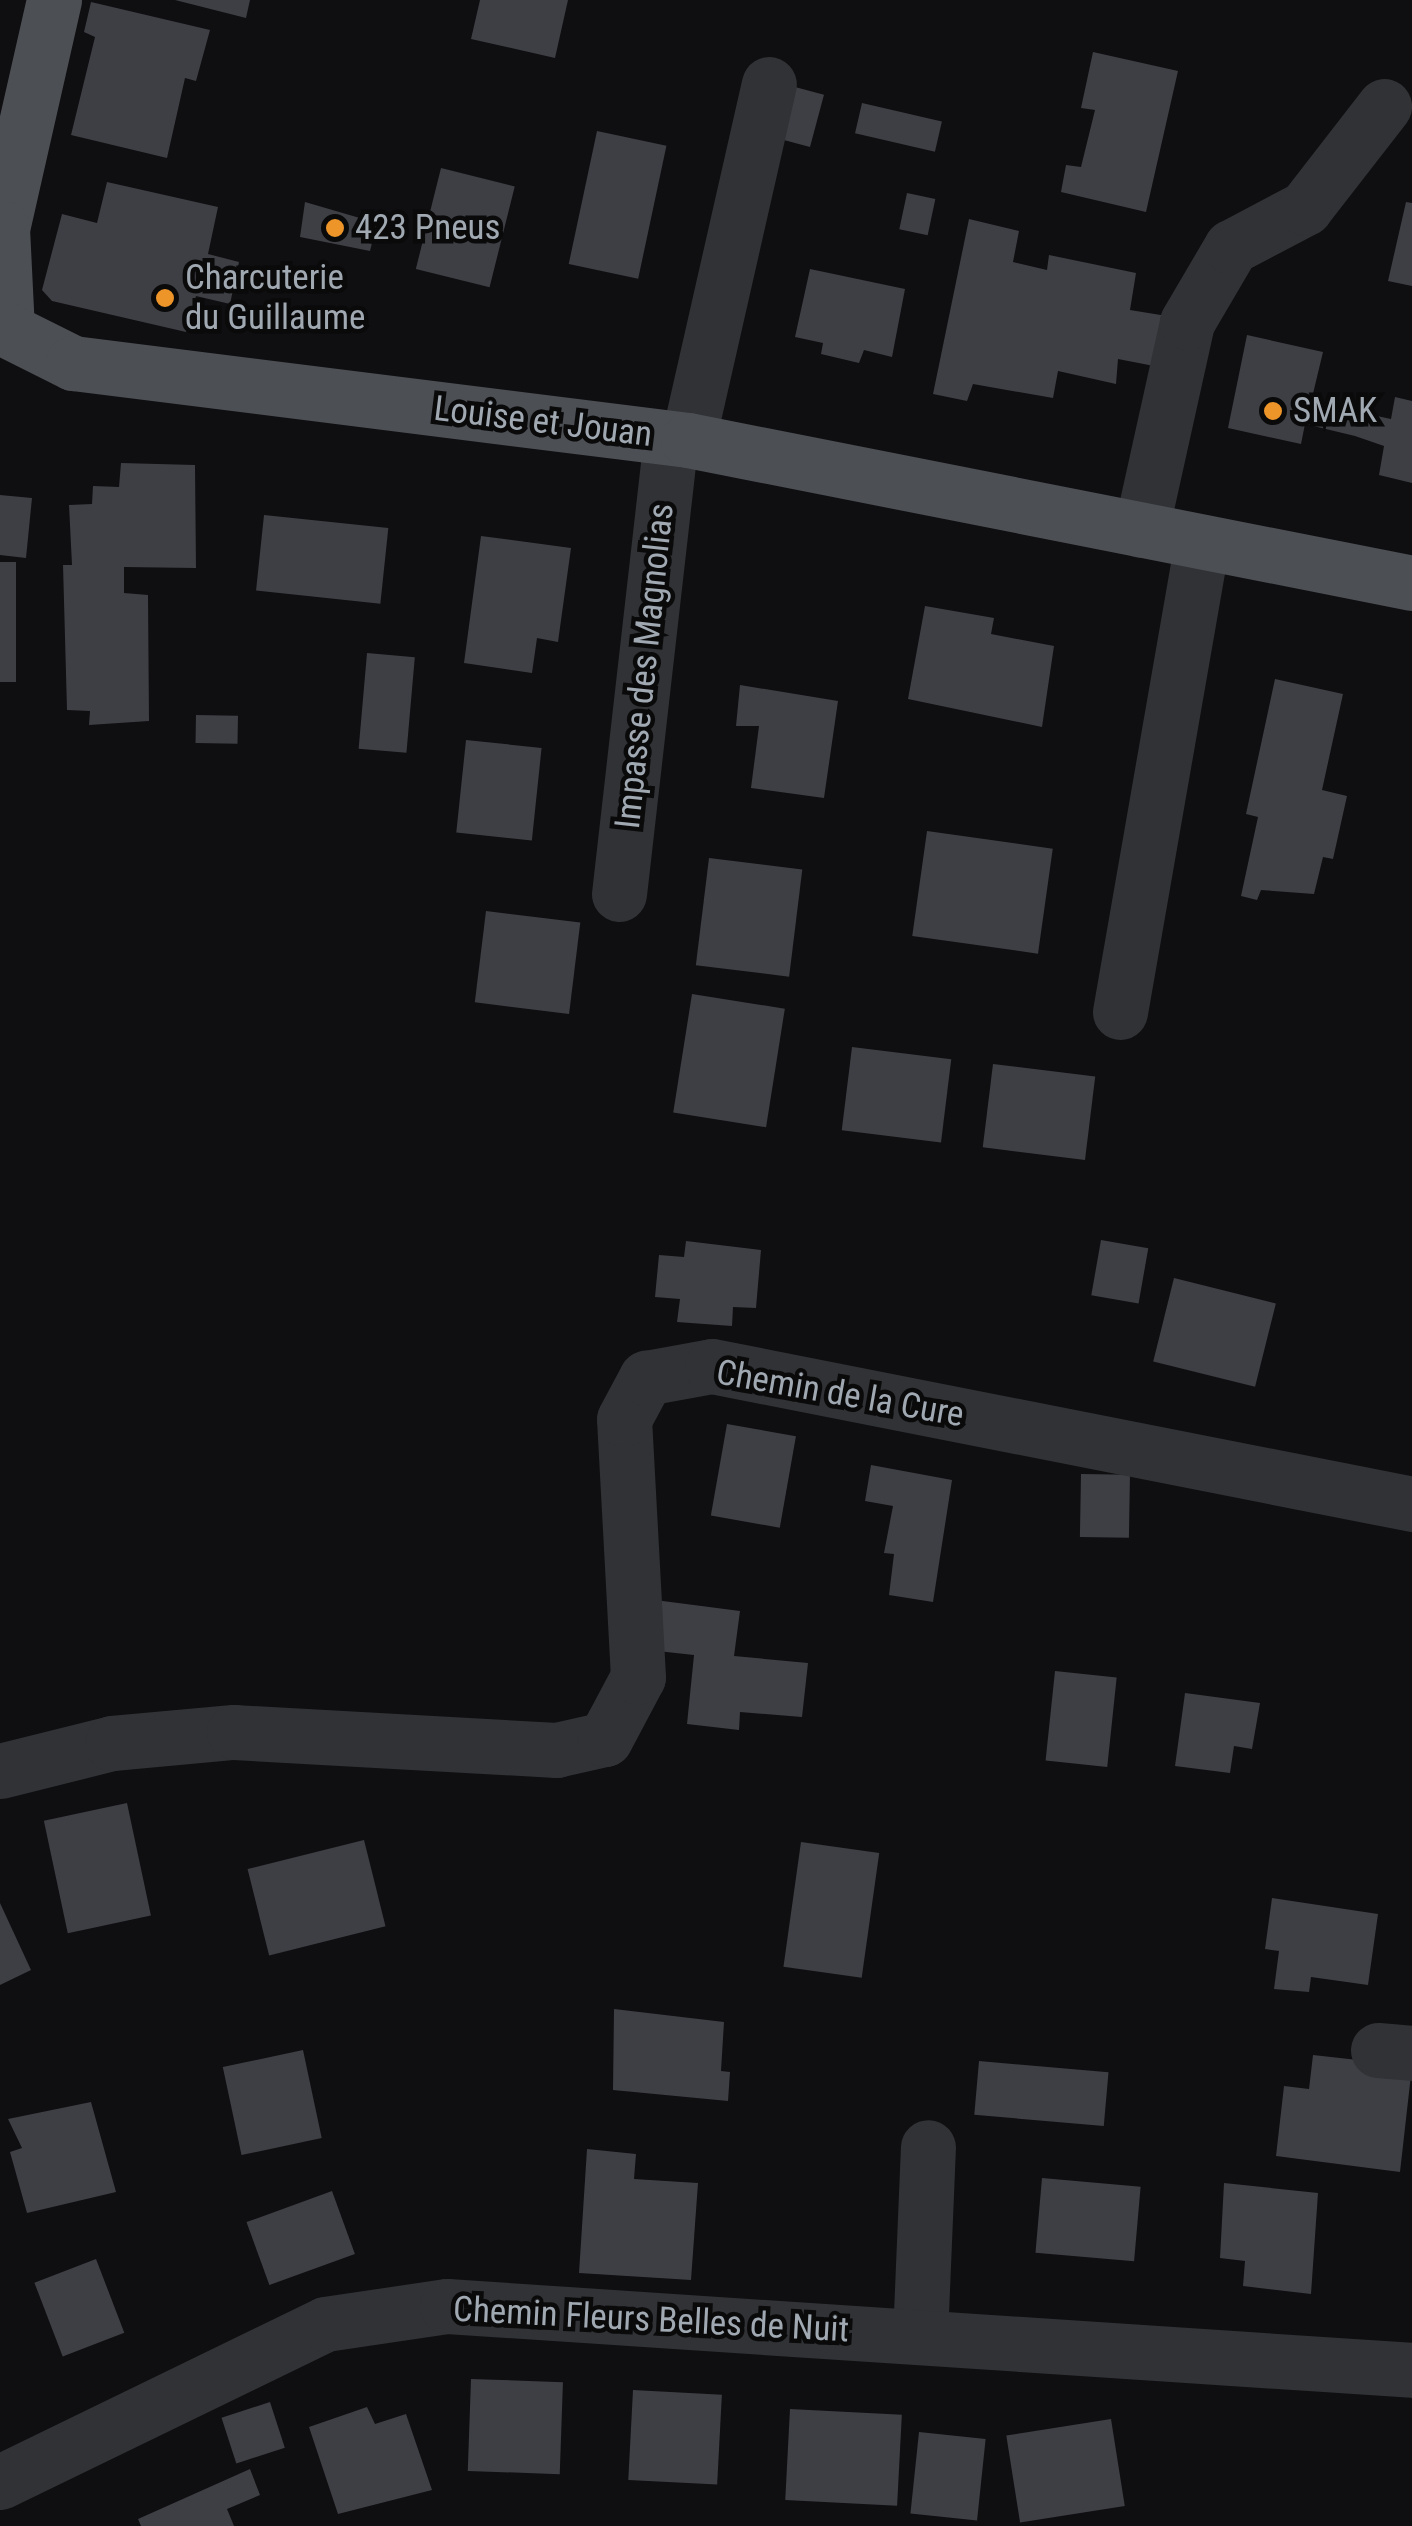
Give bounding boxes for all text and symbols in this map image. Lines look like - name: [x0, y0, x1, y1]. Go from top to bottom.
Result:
- place label: 423 Pneus: [355, 207, 501, 249]
- marker: 423 Pneus: [324, 217, 346, 239]
- place label: Charcuterie du Guillaume: [185, 257, 365, 339]
- marker: Charcuterie du Guillaume: [154, 287, 176, 309]
- street label: Louise et Jouan: [432, 388, 654, 456]
- place label: SMAK: [1293, 390, 1377, 432]
- marker: SMAK: [1262, 400, 1284, 422]
- street label: Impasse des Magnolias: [607, 501, 683, 831]
- street label: Chemin de la Cure: [713, 1352, 967, 1436]
- street label: Chemin Fleurs Belles de Nuit: [452, 2289, 850, 2351]

